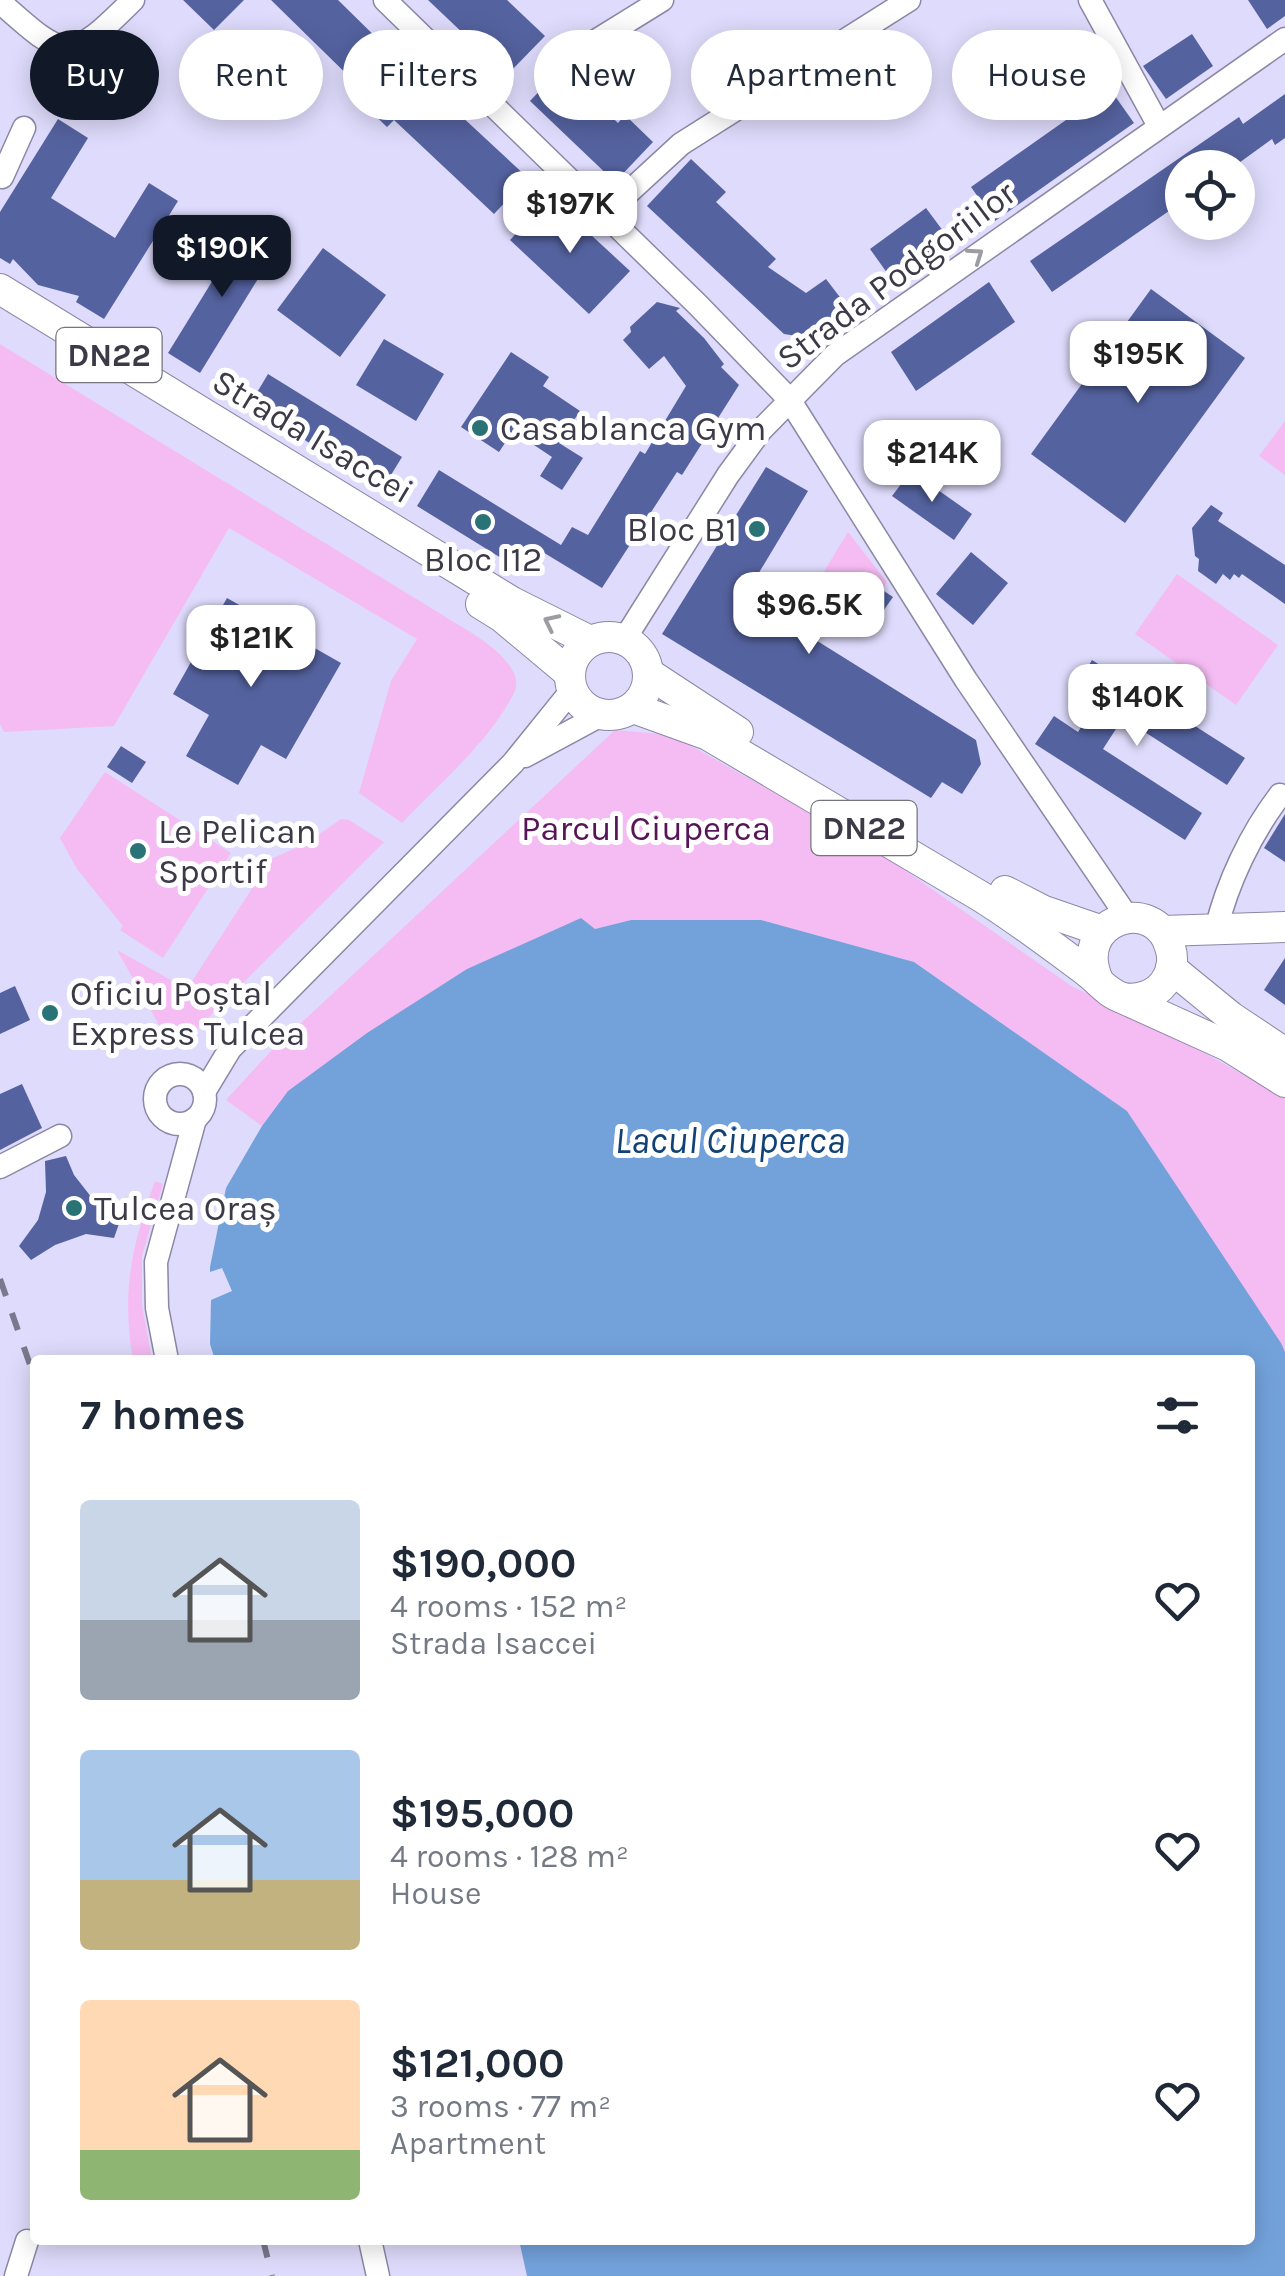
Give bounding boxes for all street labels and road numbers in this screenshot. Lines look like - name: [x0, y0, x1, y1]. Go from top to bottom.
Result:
- street label: Strada Podgoriilor: [769, 172, 1024, 378]
- road number: DN22: [56, 328, 162, 382]
- street label: Strada Isaccei: [205, 361, 420, 512]
- road number: DN22: [812, 801, 916, 855]

